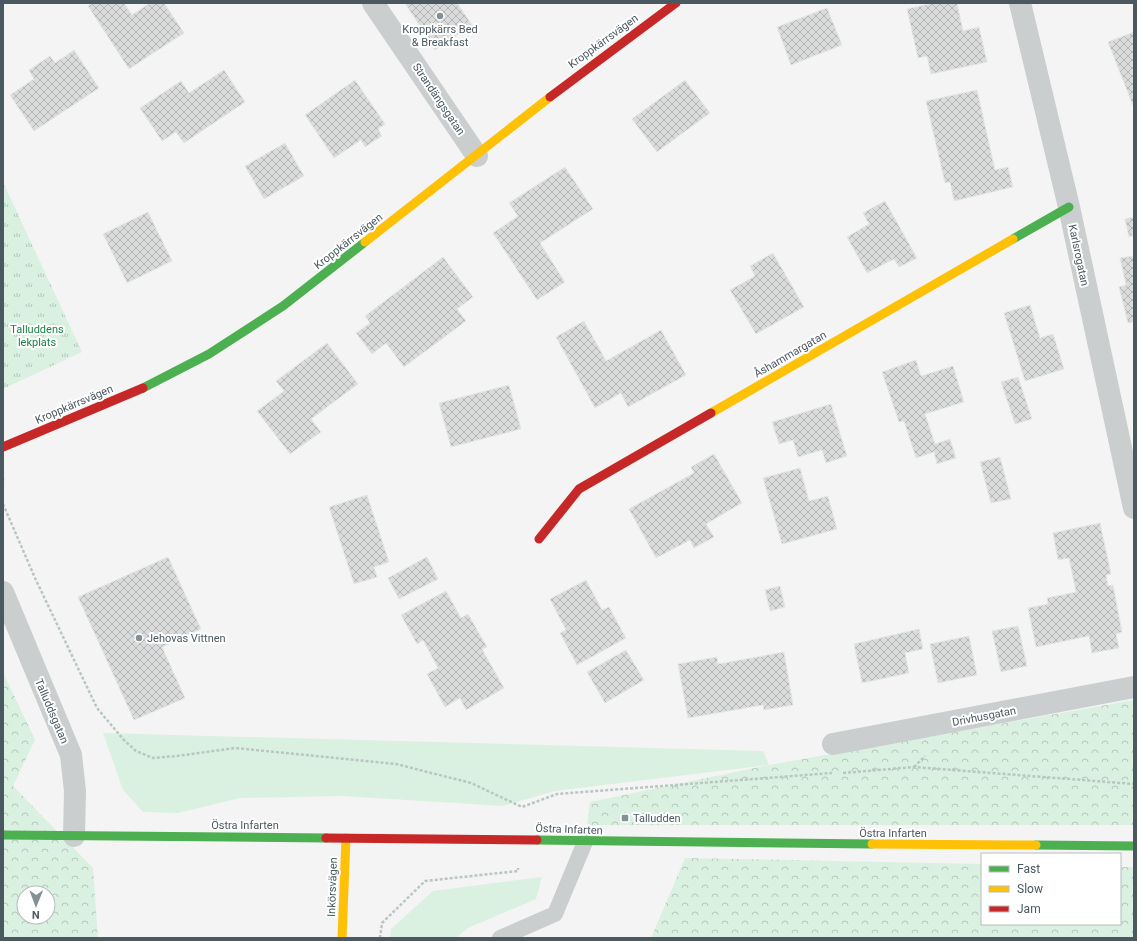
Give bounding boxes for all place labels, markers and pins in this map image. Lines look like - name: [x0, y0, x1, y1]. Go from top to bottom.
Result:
- marker: Kroppkärrs Bed & Breakfast: [435, 11, 445, 21]
- place label: Kroppkärrs Bed & Breakfast: [402, 23, 478, 49]
- place label: Jehovas Vittnen: [147, 632, 226, 645]
- marker: Jehovas Vittnen: [134, 633, 144, 643]
- place label: Talludden: [633, 812, 681, 825]
- marker: Talludden: [620, 813, 630, 823]

